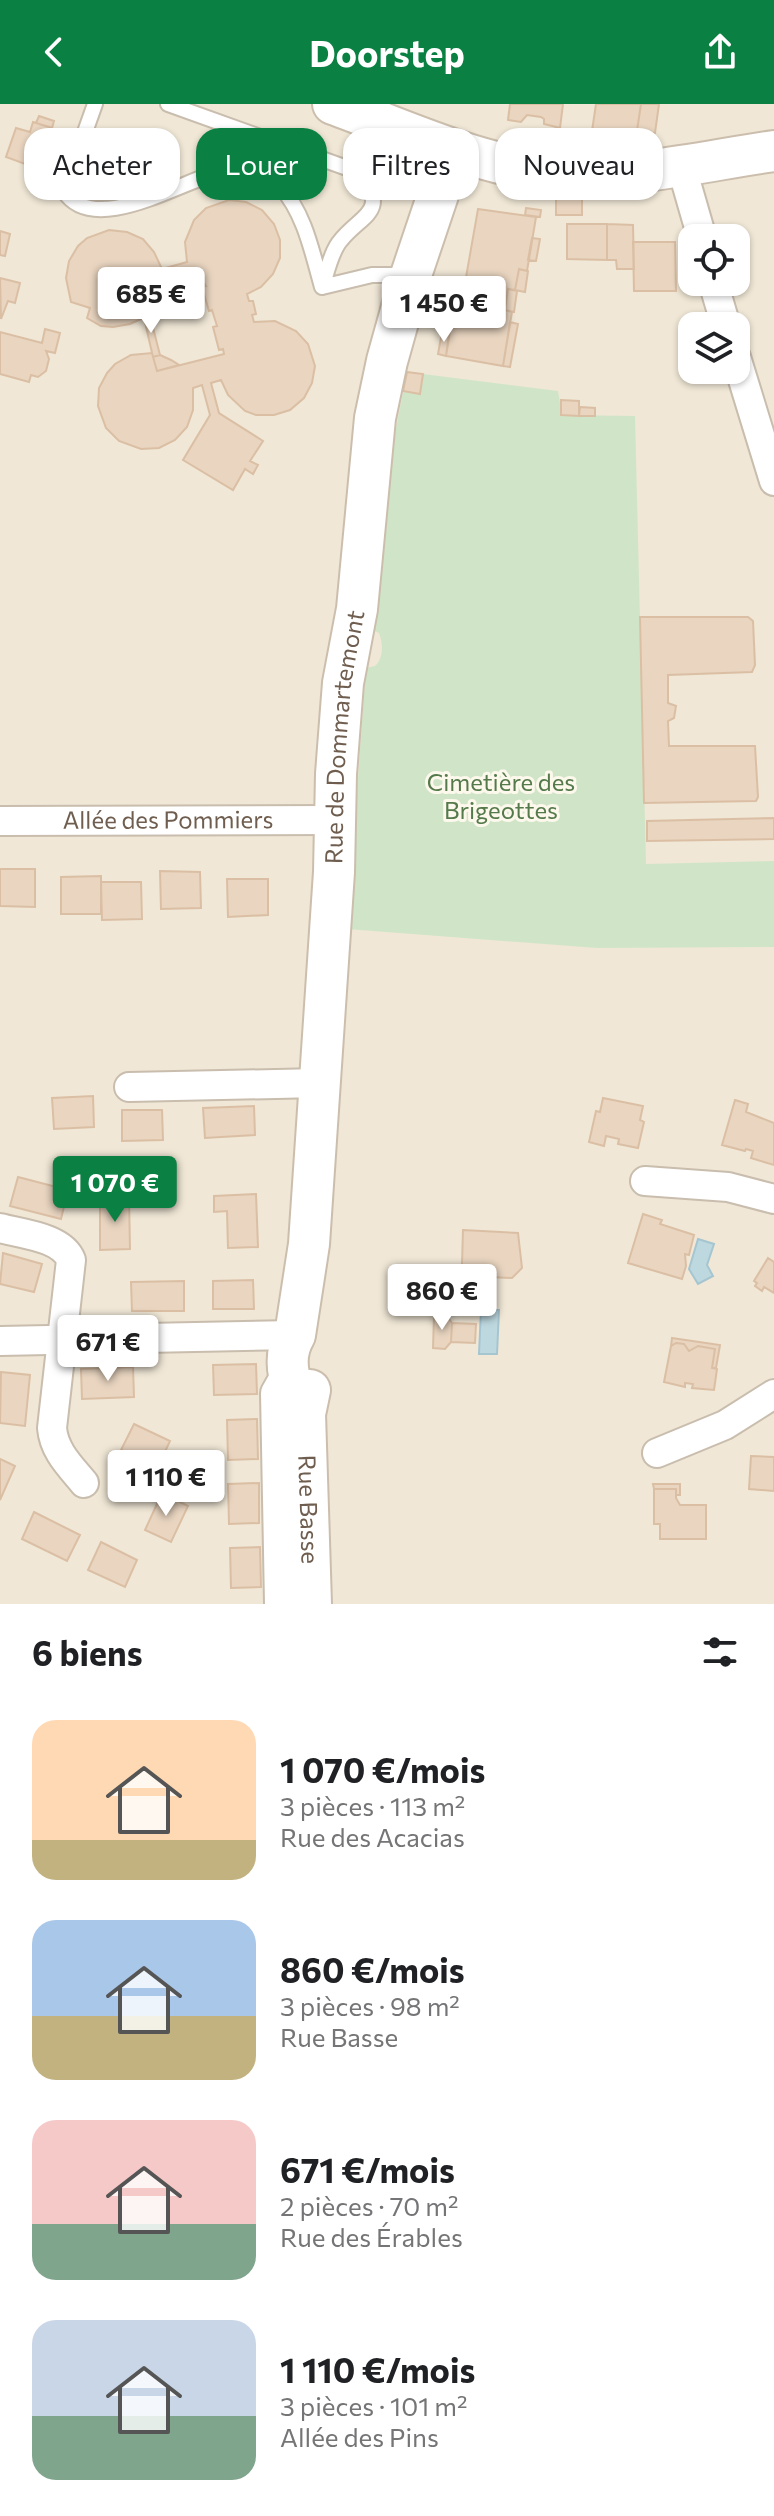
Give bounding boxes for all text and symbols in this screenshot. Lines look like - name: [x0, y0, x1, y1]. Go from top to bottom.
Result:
- icon: back: [32, 30, 76, 74]
- text: Doorstep: [309, 30, 465, 74]
- icon: share: [698, 30, 742, 74]
- chip: Acheter: [24, 128, 180, 200]
- chip: Louer: [196, 128, 327, 200]
- chip: Filtres: [343, 128, 479, 200]
- chip: Nouveau: [495, 128, 663, 200]
- map controls: [678, 224, 750, 384]
- button: locate: [678, 224, 750, 296]
- pin: 685 €: [95, 267, 207, 335]
- pin: 1 450 €: [370, 276, 518, 344]
- text: 685 €: [116, 277, 186, 308]
- text: 1 450 €: [400, 286, 488, 317]
- button: layers: [678, 312, 750, 384]
- street label: Rue de Dommartemont: [318, 607, 370, 864]
- park label: Cimetière des Brigeottes: [427, 767, 575, 824]
- street label: Allée des Pommiers: [63, 804, 273, 834]
- pin: 1 070 €: [41, 1156, 189, 1224]
- text: 1 070 €: [71, 1166, 159, 1197]
- pin: 860 €: [386, 1264, 498, 1332]
- text: 860 €: [406, 1274, 478, 1305]
- pin: 671 €: [52, 1315, 164, 1383]
- text: 671 €: [75, 1325, 141, 1356]
- pin: 1 110 €: [92, 1450, 240, 1518]
- street label: Rue Basse: [293, 1454, 326, 1564]
- text: 1 110 €: [126, 1460, 206, 1491]
- icon: filters: [698, 1630, 742, 1674]
- text: 6 biens: [32, 1631, 142, 1673]
- text: 1 070 €/mois: [280, 1748, 485, 1790]
- icon: home: [96, 1752, 192, 1848]
- text: 3 pièces · 113 m²: [280, 1790, 465, 1821]
- text: Rue des Acacias: [280, 1821, 465, 1852]
- text: 860 €/mois: [280, 1948, 465, 1990]
- icon: home: [96, 1952, 192, 2048]
- text: 3 pièces · 98 m²: [280, 1990, 460, 2021]
- text: Rue Basse: [280, 2021, 398, 2052]
- text: 671 €/mois: [280, 2148, 455, 2190]
- icon: home: [96, 2152, 192, 2248]
- text: 2 pièces · 70 m²: [280, 2190, 458, 2221]
- text: Rue des Érables: [280, 2221, 463, 2252]
- text: 1 110 €/mois: [280, 2348, 475, 2390]
- icon: home: [96, 2352, 192, 2448]
- text: 3 pièces · 101 m²: [280, 2390, 467, 2421]
- text: Allée des Pins: [280, 2421, 439, 2452]

